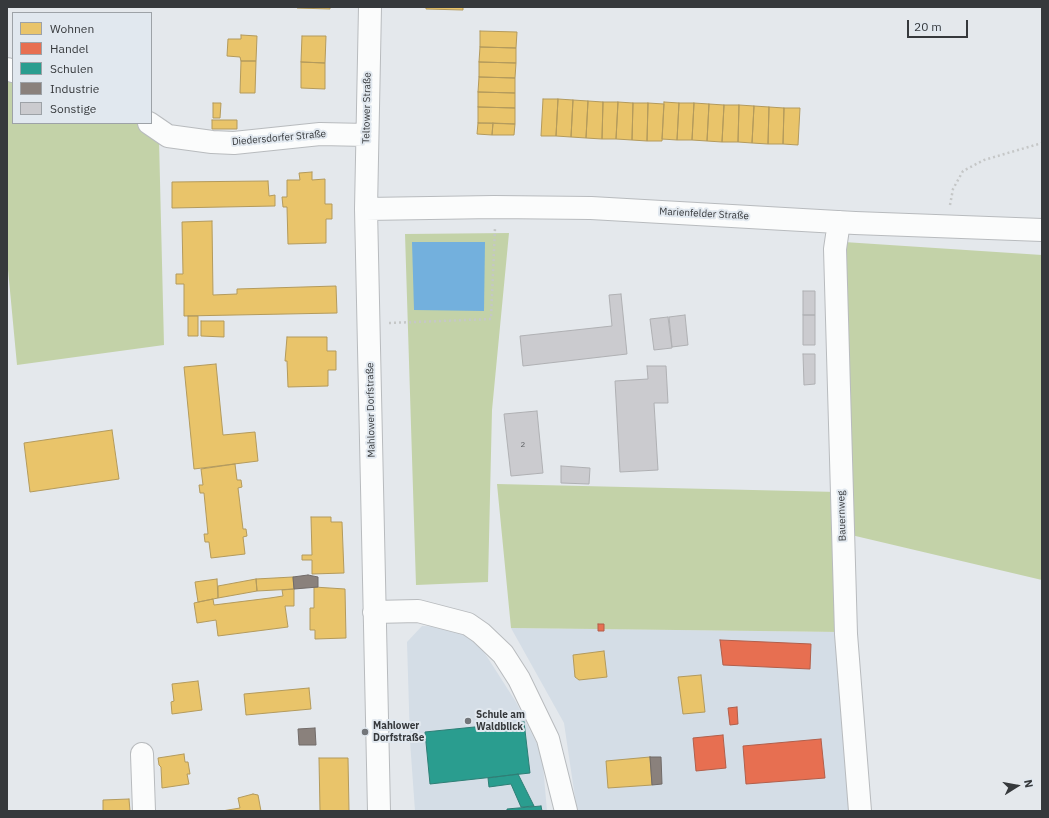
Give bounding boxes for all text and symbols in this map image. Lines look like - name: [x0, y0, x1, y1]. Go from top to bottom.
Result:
- legend: [12, 12, 152, 124]
- scale bar: [909, 12, 970, 38]
- text: 20 m: [914, 19, 942, 34]
- text: Wohnen: [50, 21, 94, 36]
- text: Handel: [50, 41, 89, 56]
- text: Schulen: [50, 61, 93, 76]
- street label: Teltower Straße: [360, 72, 374, 144]
- text: Industrie: [50, 81, 99, 96]
- text: Sonstige: [50, 101, 96, 116]
- street label: Diedersdorfer Straße: [231, 128, 327, 148]
- street label: Marienfelder Straße: [659, 206, 749, 222]
- street label: Mahlower Dorfstraße: [364, 362, 378, 458]
- house number: 2: [521, 440, 525, 450]
- street label: Bauernweg: [835, 490, 849, 542]
- place label: Schule am Waldblick: [476, 709, 525, 732]
- marker: Schule am Waldblick: [463, 716, 473, 726]
- place label: Mahlower Dorfstraße: [373, 720, 424, 744]
- marker: Mahlower Dorfstraße: [360, 727, 370, 737]
- north arrow: [997, 766, 1037, 806]
- text: N: [1021, 778, 1036, 789]

